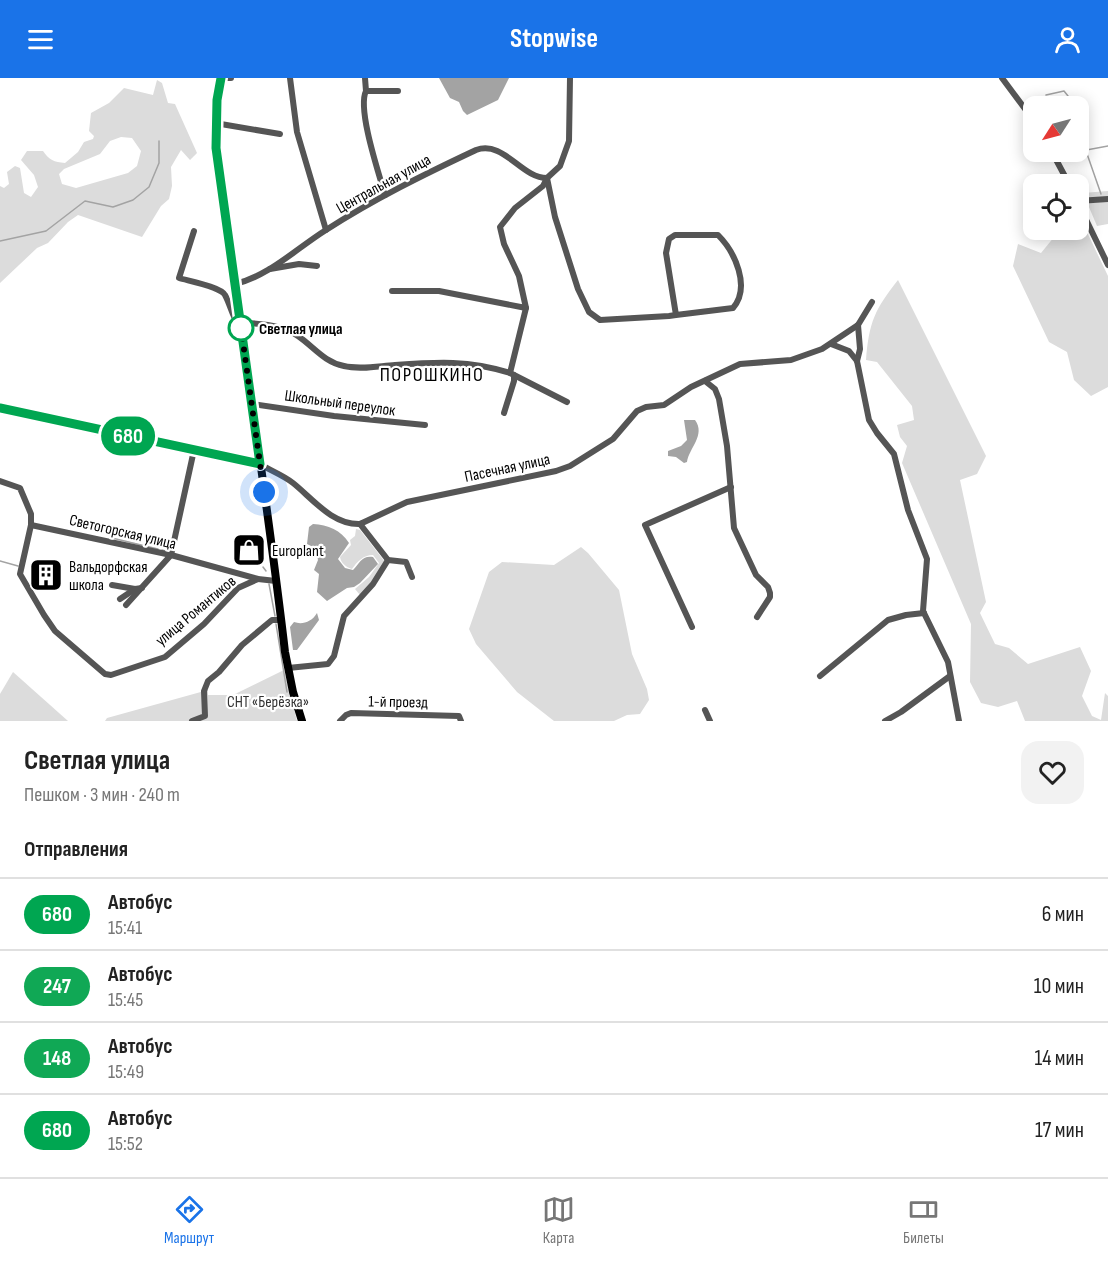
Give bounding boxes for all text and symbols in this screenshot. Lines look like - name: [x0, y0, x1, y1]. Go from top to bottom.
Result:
- icon: menu: [24, 23, 57, 56]
- text: Stopwise: [510, 23, 598, 55]
- icon: person: [1051, 23, 1084, 56]
- north arrow: [1023, 96, 1089, 162]
- map controls: [1023, 96, 1089, 240]
- street label: Центральная улица: [333, 151, 434, 218]
- button: locate: [1023, 174, 1089, 240]
- marker: Светлая улица: [228, 315, 254, 341]
- place label: Светлая улица: [259, 320, 343, 339]
- district label: ПОРОШКИНО: [380, 363, 484, 387]
- street label: Школьный переулок: [283, 386, 397, 421]
- line badge: 680: [94, 416, 162, 456]
- text: 680: [113, 424, 143, 449]
- street label: Пасечная улица: [463, 450, 552, 487]
- your location: [249, 477, 279, 507]
- street label: Светогорская улица: [67, 511, 178, 554]
- shop icon: Europlant: [231, 532, 267, 568]
- place label: Europlant: [272, 542, 324, 561]
- building icon: Вальдорфская школа: [28, 557, 64, 593]
- place label: Вальдорфская школа: [69, 558, 148, 595]
- street label: улица Романтиков: [152, 572, 240, 650]
- street label: 1-й проезд: [368, 692, 428, 713]
- park label: СНТ «Берёзка»: [227, 693, 309, 712]
- button: heart: [1021, 741, 1084, 804]
- text: Светлая улица: [24, 744, 170, 777]
- text: Пешком · 3 мин · 240 m: [24, 783, 180, 807]
- text: Отправления: [24, 836, 128, 863]
- text: Автобус: [108, 889, 173, 916]
- text: 6 мин: [1042, 901, 1084, 928]
- text: 680: [42, 902, 72, 927]
- text: 15:41: [108, 916, 142, 940]
- text: Автобус: [108, 961, 173, 988]
- text: 10 мин: [1034, 973, 1084, 1000]
- text: 247: [43, 974, 71, 999]
- text: 15:45: [108, 988, 143, 1012]
- text: Автобус: [108, 1033, 173, 1060]
- text: 14 мин: [1034, 1045, 1084, 1072]
- text: 148: [43, 1046, 71, 1071]
- text: 15:49: [108, 1060, 144, 1084]
- text: Автобус: [108, 1105, 173, 1132]
- text: 17 мин: [1035, 1117, 1084, 1144]
- text: 680: [42, 1118, 72, 1143]
- text: 15:52: [108, 1132, 143, 1156]
- tab: Маршрут: [164, 1193, 214, 1248]
- tab: Карта: [542, 1193, 575, 1248]
- tab: Билеты: [903, 1193, 944, 1248]

